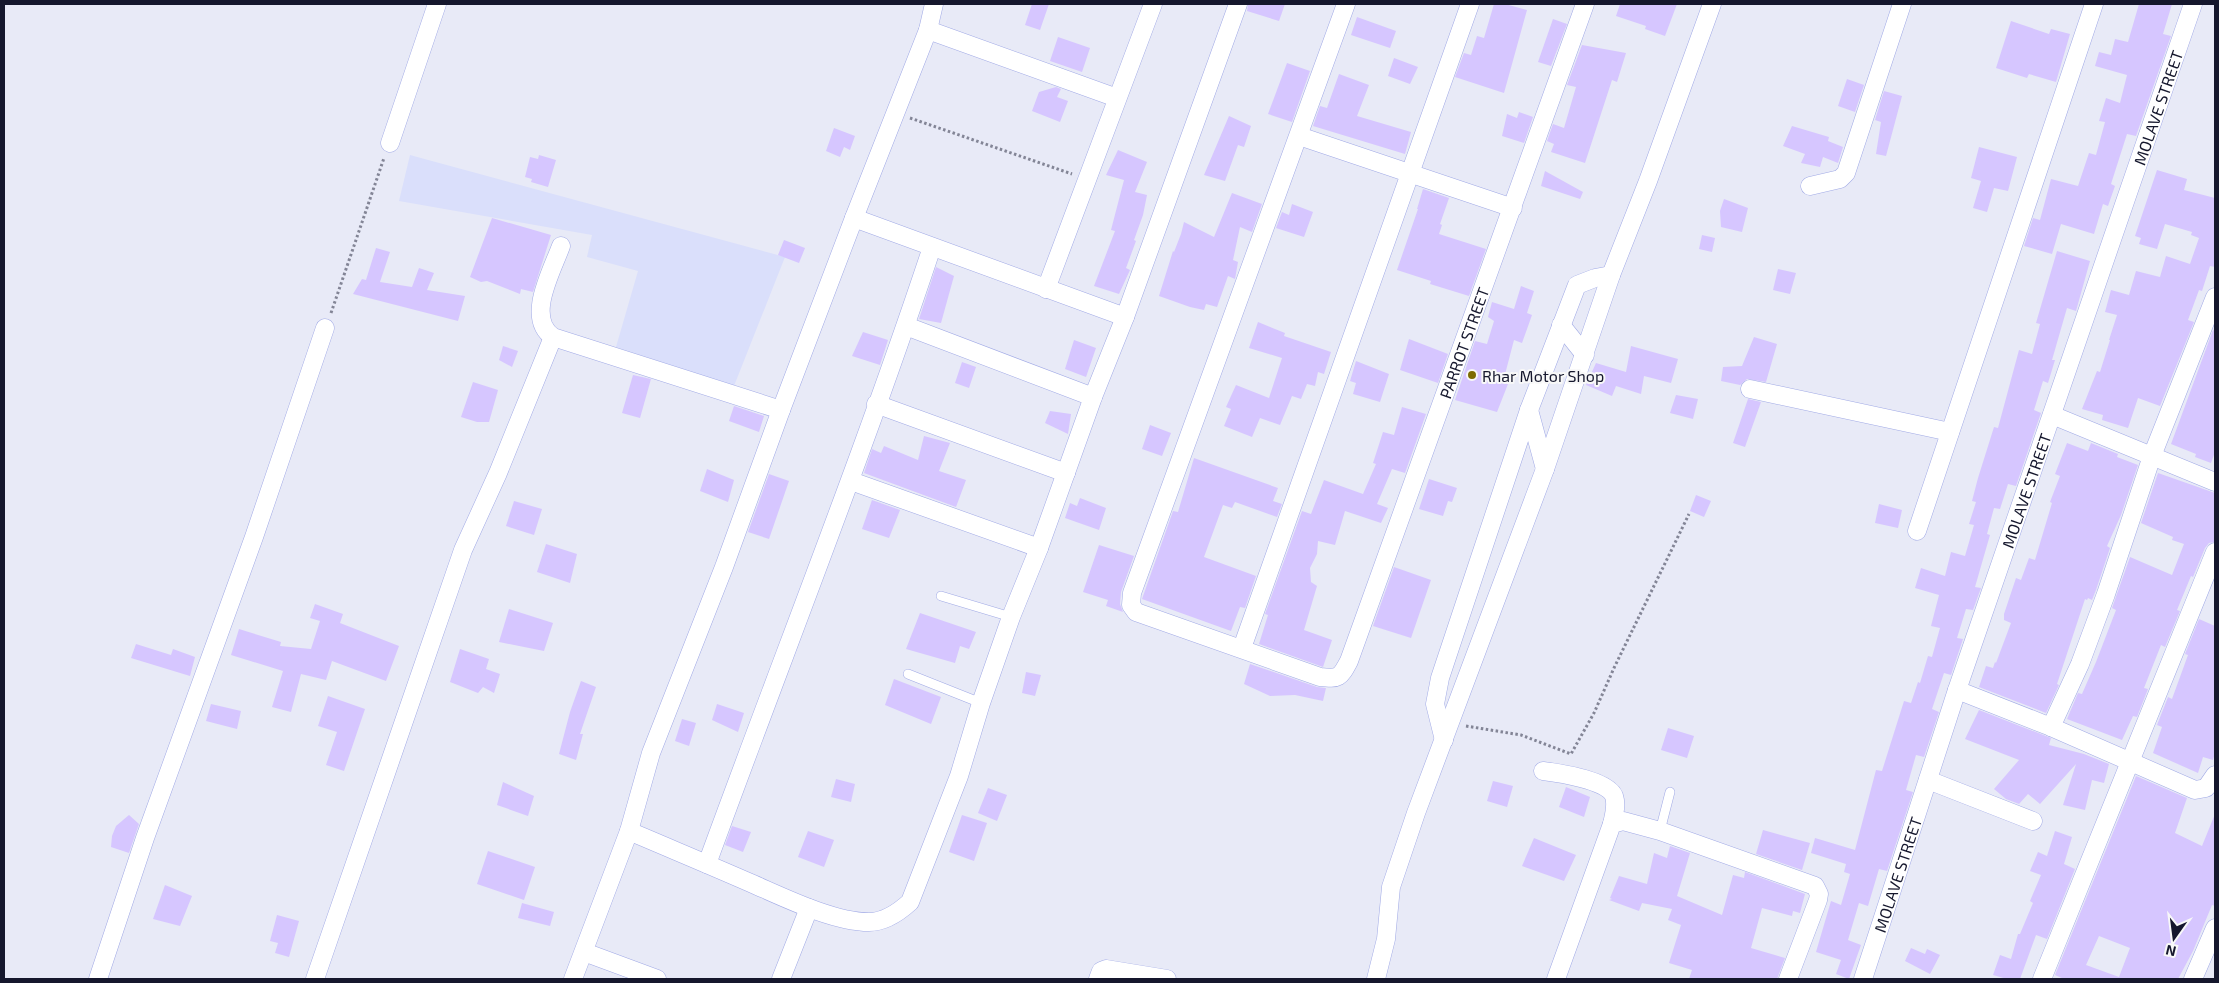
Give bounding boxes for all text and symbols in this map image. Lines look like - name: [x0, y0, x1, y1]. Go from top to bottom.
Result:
- street label: MOLAVE STREET: [2129, 48, 2186, 167]
- street label: PARROT STREET: [1435, 284, 1492, 401]
- place label: Rhar Motor Shop: [1482, 366, 1604, 385]
- marker: Rhar Motor Shop: [1466, 369, 1478, 381]
- street label: MOLAVE STREET: [1997, 431, 2054, 550]
- street label: MOLAVE STREET: [1869, 814, 1925, 934]
- north arrow: [2149, 913, 2199, 963]
- text: N: [2164, 942, 2178, 961]

